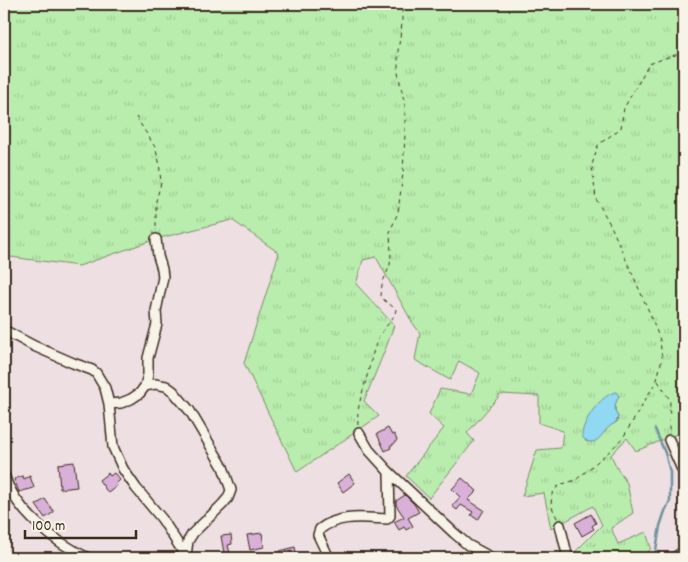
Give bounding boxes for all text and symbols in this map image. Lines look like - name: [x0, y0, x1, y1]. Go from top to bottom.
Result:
- scale bar: [25, 507, 136, 539]
- text: 100 m: [32, 516, 65, 538]

